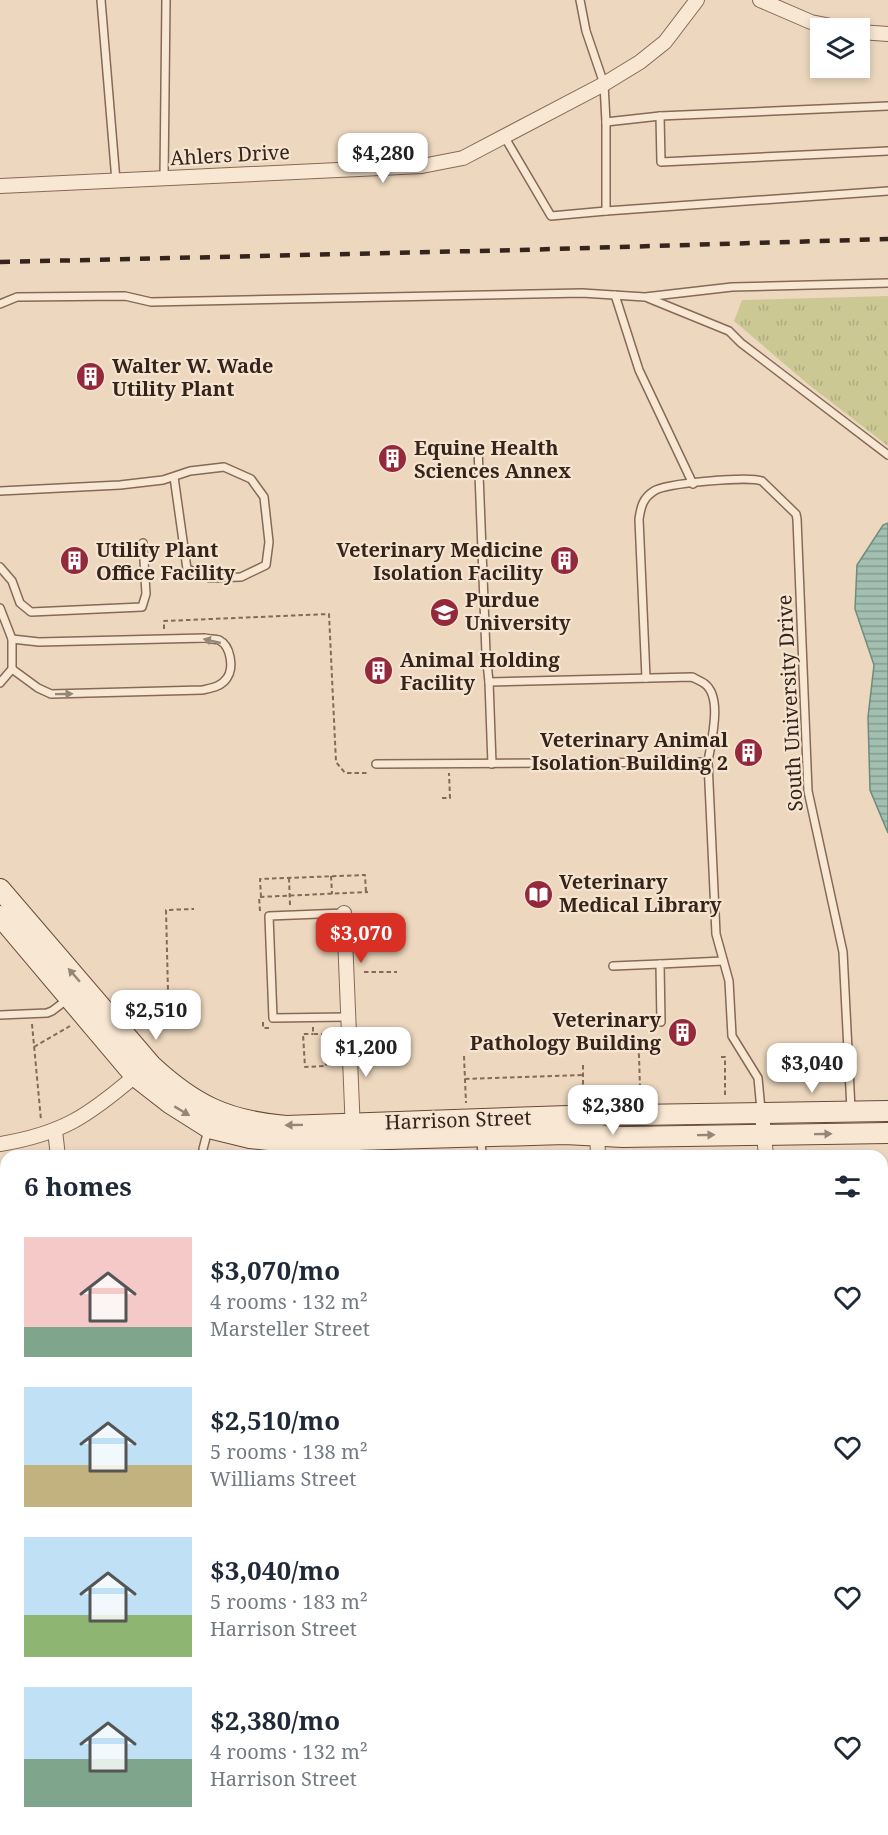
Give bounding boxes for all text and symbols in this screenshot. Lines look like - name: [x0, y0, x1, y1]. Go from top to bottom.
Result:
- map controls: [810, 18, 870, 78]
- button: layers: [810, 18, 870, 78]
- pin: $4,280: [334, 133, 432, 184]
- street label: Ahlers Drive: [169, 138, 291, 171]
- text: $4,280: [352, 139, 414, 166]
- place label: Walter W. Wade Utility Plant: [112, 352, 273, 402]
- building icon: Walter W. Wade Utility Plant: [75, 361, 107, 393]
- place label: Equine Health Sciences Annex: [414, 434, 571, 484]
- building icon: Equine Health Sciences Annex: [377, 443, 409, 475]
- place label: Utility Plant Office Facility: [96, 536, 236, 586]
- place label: Veterinary Medicine Isolation Facility: [336, 536, 543, 586]
- building icon: Utility Plant Office Facility: [59, 545, 91, 577]
- building icon: Veterinary Medicine Isolation Facility: [548, 545, 580, 577]
- place label: Purdue University: [465, 586, 571, 636]
- street label: South University Drive: [770, 594, 809, 812]
- school or university icon: Purdue University: [428, 596, 460, 628]
- one-way arrow: [203, 635, 221, 645]
- place label: Animal Holding Facility: [400, 646, 560, 696]
- building icon: Animal Holding Facility: [363, 655, 395, 687]
- one-way arrow: [54, 689, 73, 698]
- place label: Veterinary Animal Isolation Building 2: [531, 726, 728, 776]
- building icon: Veterinary Animal Isolation Building 2: [733, 736, 765, 768]
- place label: Veterinary Medical Library: [559, 868, 722, 918]
- library icon: Veterinary Medical Library: [522, 878, 554, 910]
- pin: $3,070: [312, 913, 410, 964]
- text: $3,070: [330, 919, 392, 946]
- one-way arrow: [68, 968, 81, 983]
- pin: $2,510: [107, 990, 205, 1041]
- text: $2,510: [125, 996, 187, 1023]
- place label: Veterinary Pathology Building: [470, 1006, 662, 1056]
- building icon: Veterinary Pathology Building: [666, 1016, 698, 1048]
- pin: $1,200: [317, 1027, 415, 1078]
- text: $1,200: [335, 1033, 397, 1060]
- pin: $3,040: [763, 1043, 861, 1094]
- text: $3,040: [781, 1049, 843, 1076]
- pin: $2,380: [564, 1085, 662, 1136]
- text: $2,380: [582, 1091, 644, 1118]
- street label: Harrison Street: [384, 1103, 532, 1136]
- one-way arrow: [174, 1105, 190, 1116]
- one-way arrow: [285, 1120, 304, 1130]
- one-way arrow: [813, 1129, 832, 1139]
- one-way arrow: [696, 1130, 715, 1140]
- text: 6 homes: [24, 1168, 132, 1204]
- icon: filters: [831, 1170, 864, 1203]
- text: $3,070/mo: [210, 1252, 340, 1288]
- icon: home: [72, 1261, 144, 1333]
- icon: heart: [831, 1281, 864, 1314]
- text: 4 rooms · 132 m²: [210, 1288, 368, 1315]
- text: Marsteller Street: [210, 1315, 370, 1342]
- text: $2,510/mo: [210, 1402, 340, 1438]
- icon: home: [72, 1411, 144, 1483]
- icon: heart: [831, 1431, 864, 1464]
- text: 5 rooms · 138 m²: [210, 1438, 368, 1465]
- text: Williams Street: [210, 1465, 356, 1492]
- text: $3,040/mo: [210, 1552, 340, 1588]
- icon: home: [72, 1561, 144, 1633]
- icon: heart: [831, 1581, 864, 1614]
- text: 5 rooms · 183 m²: [210, 1588, 368, 1615]
- text: Harrison Street: [210, 1615, 357, 1642]
- text: $2,380/mo: [210, 1702, 340, 1738]
- icon: home: [72, 1711, 144, 1783]
- icon: heart: [831, 1731, 864, 1764]
- text: 4 rooms · 132 m²: [210, 1738, 368, 1765]
- text: Harrison Street: [210, 1765, 357, 1792]

